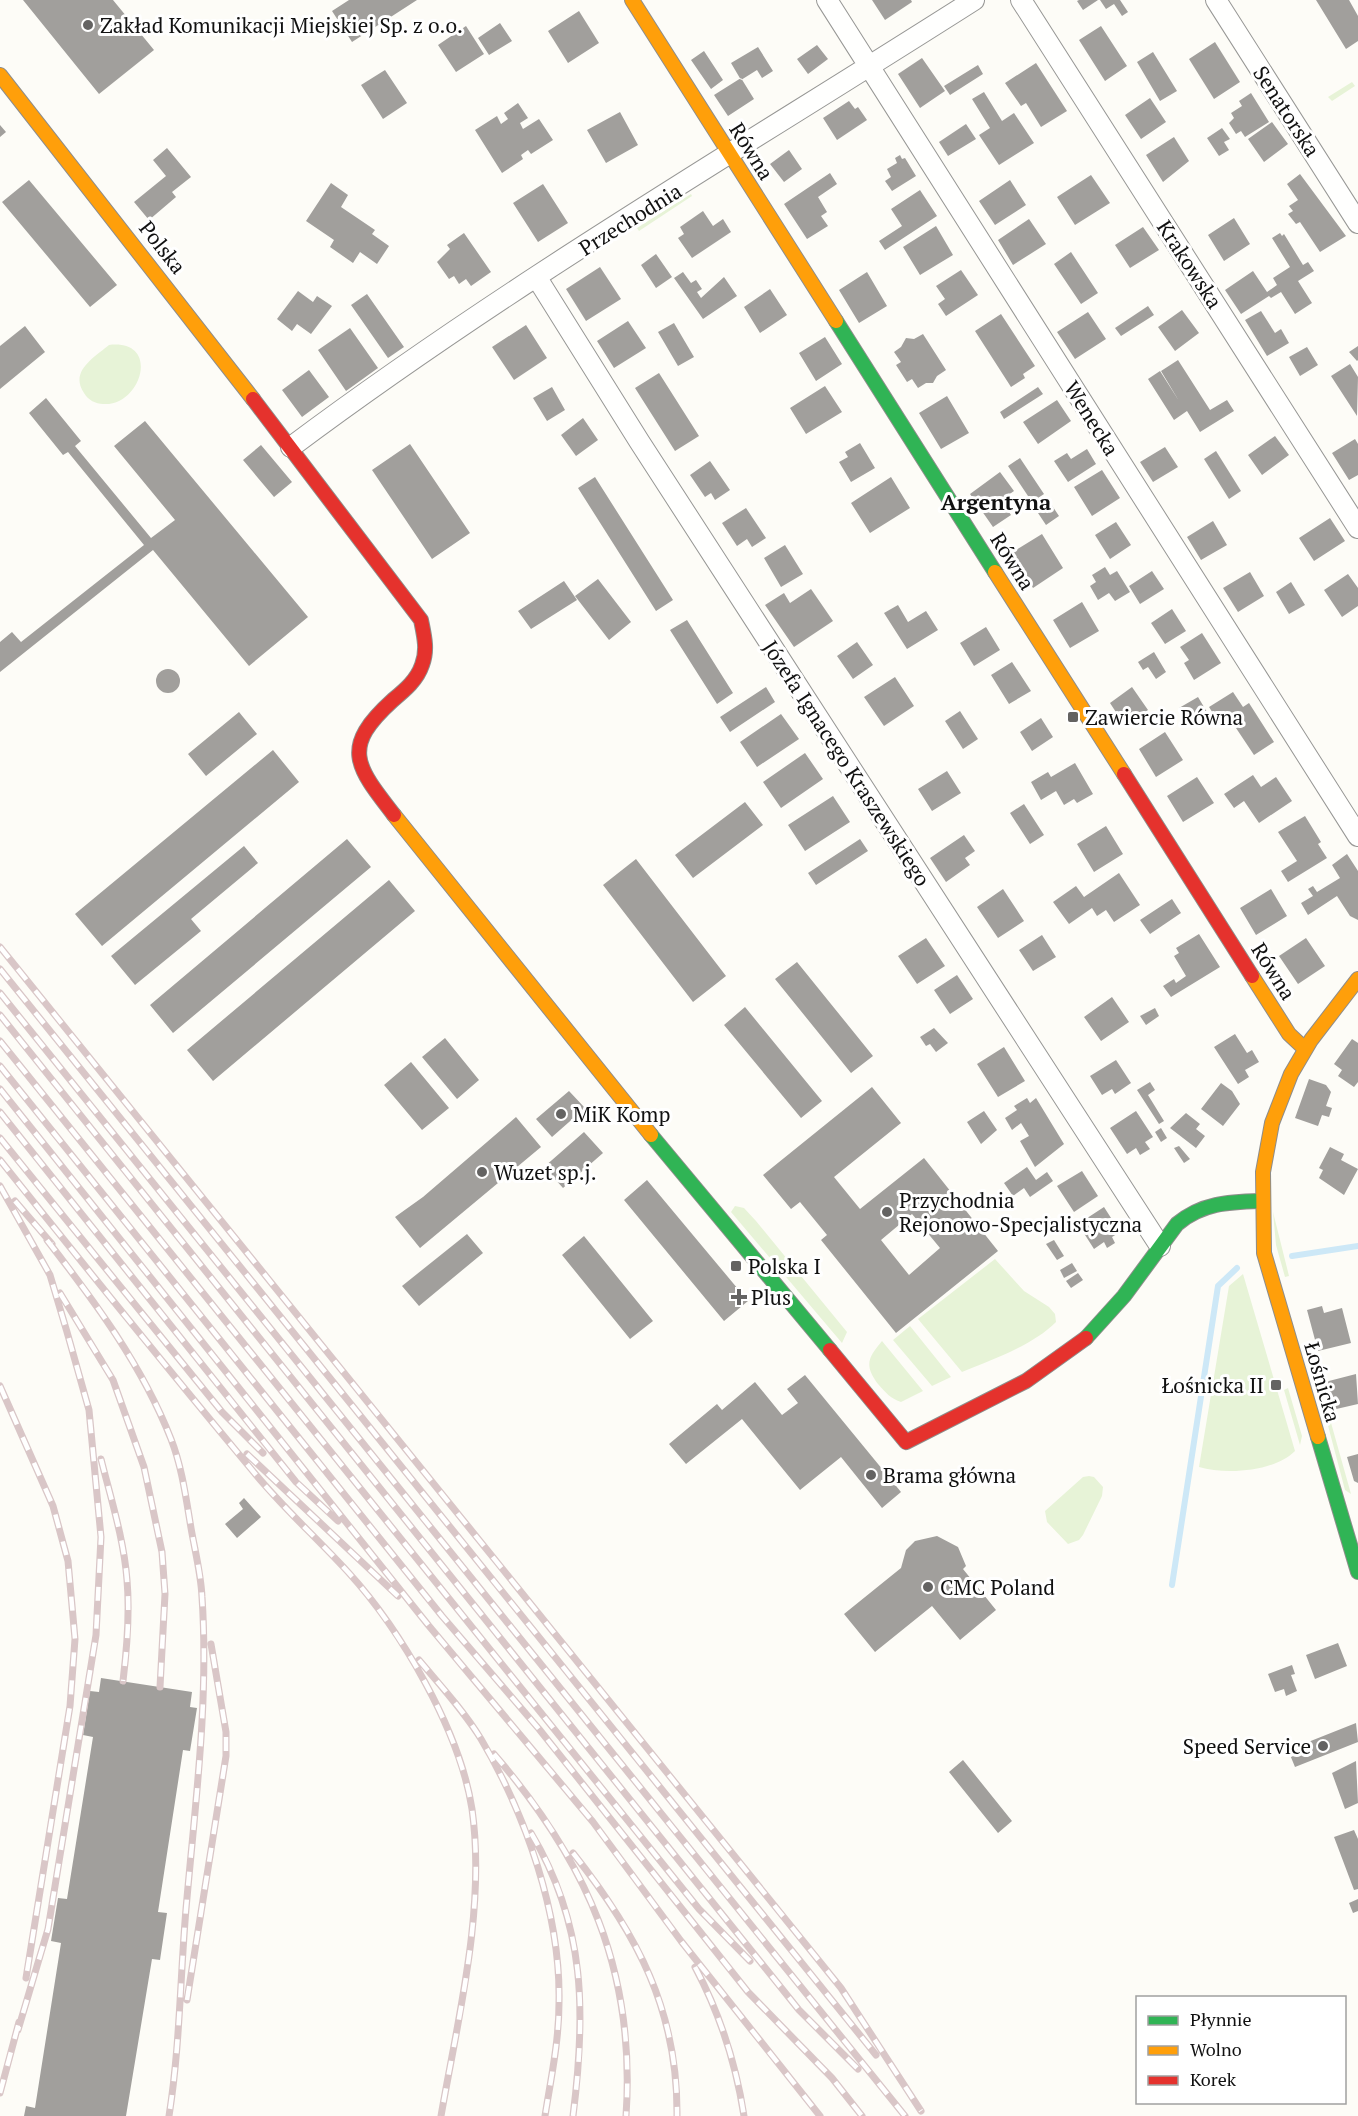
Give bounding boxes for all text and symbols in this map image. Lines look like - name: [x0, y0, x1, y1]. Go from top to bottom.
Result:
- place label: Zakład Komunikacji Miejskiej Sp. z o.o.: [100, 11, 463, 39]
- marker: Zakład Komunikacji Miejskiej Sp. z o.o.: [81, 18, 95, 32]
- street label: Senatorska: [1247, 60, 1327, 162]
- street label: Równa: [724, 117, 781, 185]
- street label: Przechodnia: [573, 176, 687, 262]
- street label: Krakowska: [1151, 214, 1229, 314]
- street label: Polska: [133, 215, 193, 280]
- street label: Wenecka: [1058, 375, 1126, 461]
- district label: Argentyna: [941, 487, 1051, 516]
- street label: Równa: [985, 527, 1042, 595]
- street label: Józefa Ignacego Kraszewskiego: [757, 635, 937, 891]
- place label: Zawiercie Równa: [1085, 703, 1244, 731]
- marker: Zawiercie Równa: [1066, 710, 1080, 724]
- street label: Równa: [1246, 937, 1303, 1005]
- place label: MiK Komp: [573, 1100, 670, 1128]
- marker: MiK Komp: [554, 1107, 568, 1121]
- place label: Wuzet sp.j.: [494, 1158, 597, 1186]
- marker: Wuzet sp.j.: [475, 1165, 489, 1179]
- place label: Przychodnia Rejonowo-Specjalistyczna: [899, 1186, 1143, 1238]
- marker: Przychodnia Rejonowo-Specjalistyczna: [880, 1205, 894, 1219]
- place label: Polska I: [748, 1252, 821, 1280]
- marker: Polska I: [729, 1259, 743, 1273]
- place label: Plus: [751, 1283, 791, 1311]
- marker: Plus: [732, 1290, 746, 1304]
- street label: Łośnicka: [1298, 1339, 1348, 1426]
- place label: Łośnicka II: [1162, 1371, 1264, 1399]
- marker: Łośnicka II: [1269, 1378, 1283, 1392]
- place label: Brama główna: [883, 1461, 1016, 1489]
- marker: Brama główna: [864, 1468, 878, 1482]
- place label: CMC Poland: [940, 1573, 1055, 1601]
- marker: CMC Poland: [921, 1580, 935, 1594]
- place label: Speed Service: [1183, 1732, 1311, 1760]
- marker: Speed Service: [1316, 1739, 1330, 1753]
- legend: [1136, 1996, 1346, 2104]
- text: Płynnie: [1190, 2007, 1252, 2031]
- text: Wolno: [1190, 2037, 1242, 2061]
- text: Korek: [1190, 2067, 1237, 2091]

